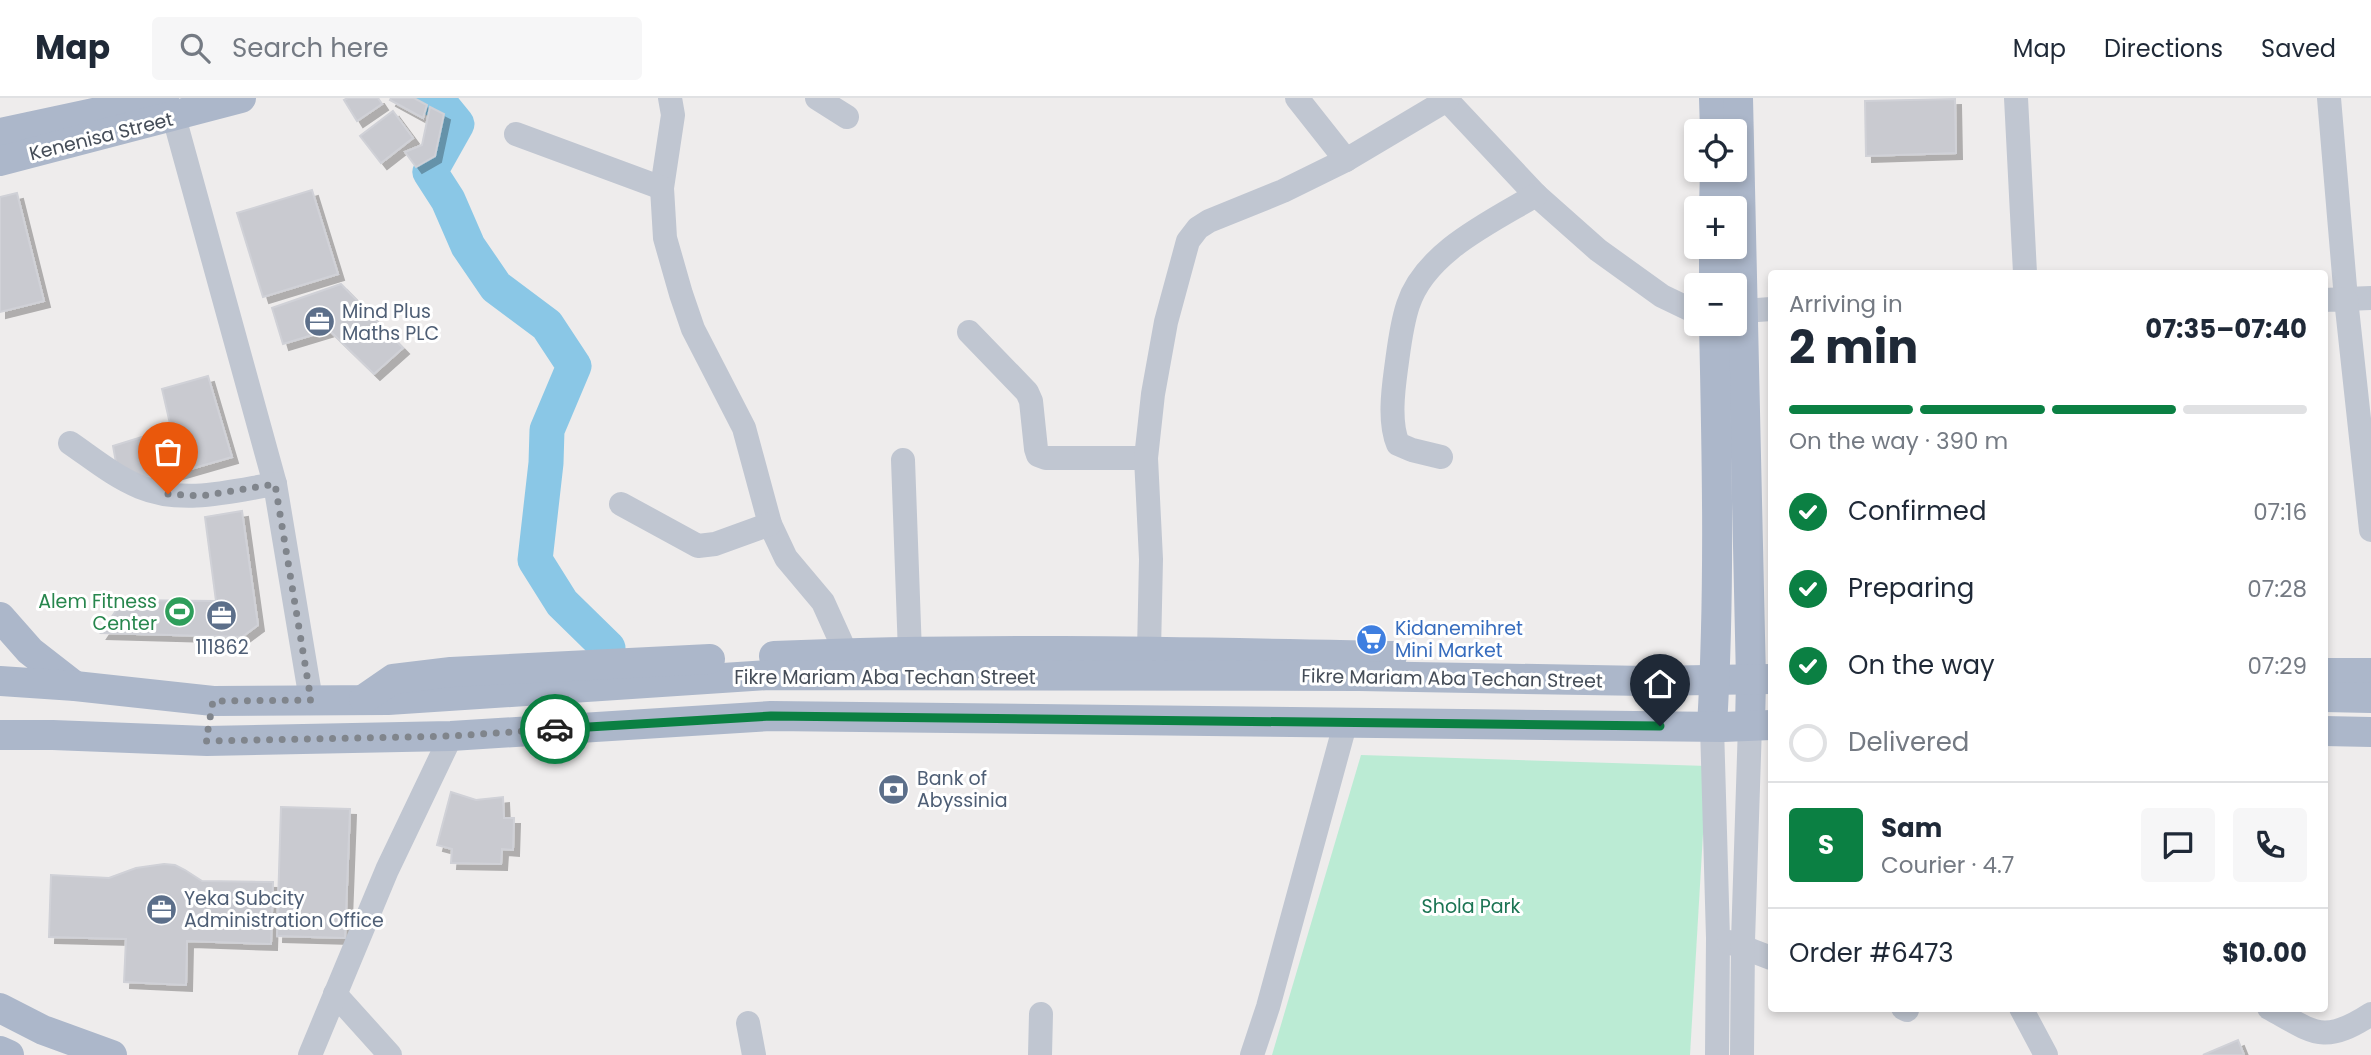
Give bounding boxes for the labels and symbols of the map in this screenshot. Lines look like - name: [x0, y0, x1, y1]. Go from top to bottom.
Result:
- street label: Kenenisa Street: [26, 106, 176, 167]
- place label: Mind Plus Maths PLC: [342, 298, 439, 347]
- office icon: Mind Plus Maths PLC: [302, 305, 336, 339]
- pin: [138, 422, 198, 494]
- place label: Alem Fitness Center: [38, 588, 157, 637]
- sports icon: Alem Fitness Center: [163, 595, 197, 629]
- office icon: 111862: [205, 599, 239, 633]
- place label: Kidanemihret Mini Market: [1395, 615, 1523, 664]
- supermarket icon: Kidanemihret Mini Market: [1355, 622, 1389, 656]
- place label: 111862: [195, 634, 249, 661]
- pin: [1630, 654, 1690, 726]
- street label: Fikre Mariam Aba Techan Street: [1301, 662, 1603, 695]
- street label: Fikre Mariam Aba Techan Street: [734, 664, 1036, 691]
- courier: [520, 694, 590, 764]
- place label: Bank of Abyssinia: [917, 765, 1008, 814]
- bank icon: Bank of Abyssinia: [877, 772, 911, 806]
- place label: Yeka Subcity Administration Office: [184, 885, 384, 934]
- office icon: Yeka Subcity Administration Office: [144, 892, 178, 926]
- park label: Shola Park: [1422, 893, 1521, 920]

